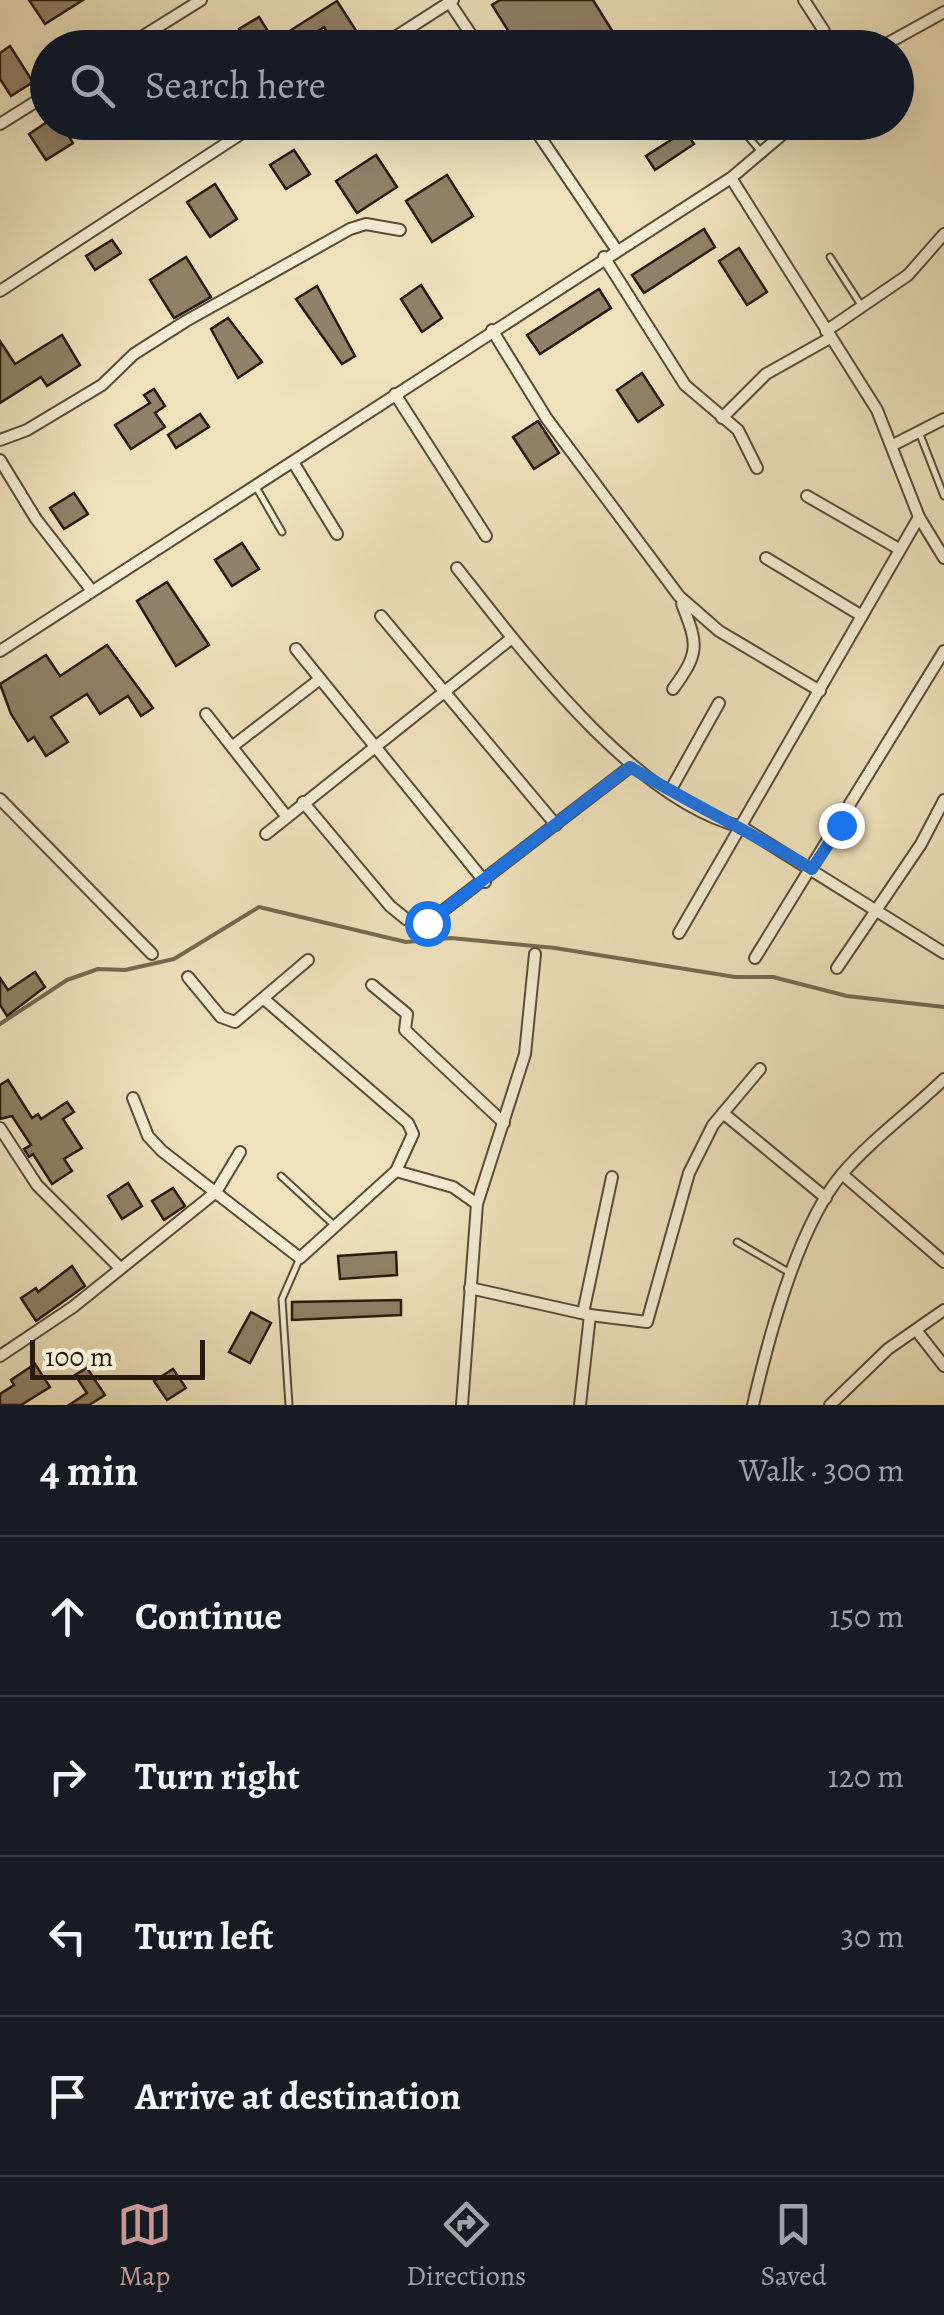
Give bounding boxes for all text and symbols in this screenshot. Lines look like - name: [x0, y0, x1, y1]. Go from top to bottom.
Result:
- search box: [30, 30, 914, 140]
- icon: search: [65, 58, 120, 113]
- text: Search here: [145, 59, 326, 111]
- route end: [819, 803, 865, 849]
- route start: [405, 901, 451, 947]
- scale bar: [30, 1335, 205, 1380]
- text: 100 m: [45, 1338, 113, 1376]
- text: 4 min: [40, 1442, 138, 1499]
- text: Walk · 300 m: [739, 1448, 904, 1492]
- icon: ahead: [40, 1589, 95, 1644]
- text: Continue: [135, 1590, 282, 1642]
- text: 150 m: [829, 1594, 904, 1638]
- icon: right: [40, 1749, 95, 1804]
- text: Turn right: [135, 1750, 300, 1802]
- text: 120 m: [828, 1754, 904, 1798]
- icon: left: [40, 1909, 95, 1964]
- text: Turn left: [135, 1910, 274, 1962]
- text: 30 m: [841, 1914, 904, 1958]
- icon: arrive: [40, 2069, 95, 2124]
- text: Arrive at destination: [135, 2070, 461, 2122]
- tab: Map: [117, 2197, 172, 2295]
- tab: Directions: [406, 2197, 526, 2295]
- tab: Saved: [761, 2197, 827, 2295]

